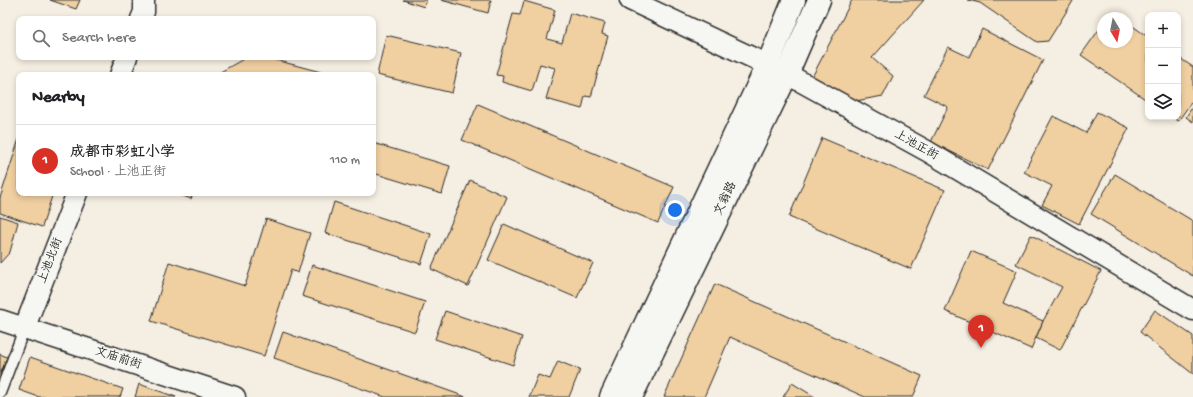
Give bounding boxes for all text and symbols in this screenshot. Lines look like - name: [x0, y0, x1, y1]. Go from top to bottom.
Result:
- north arrow: [1097, 12, 1133, 48]
- map controls: [1145, 12, 1181, 120]
- button: +: [1145, 12, 1181, 48]
- search box: [16, 16, 376, 60]
- icon: search: [30, 27, 52, 49]
- text: Search here: [62, 29, 136, 47]
- button: −: [1145, 48, 1181, 84]
- button: layers: [1145, 84, 1181, 120]
- text: Nearby: [32, 88, 85, 108]
- street label: 上池正街: [892, 127, 941, 164]
- text: 成都市彩虹小学: [70, 144, 175, 162]
- text: 1: [42, 153, 48, 168]
- text: 110 m: [330, 153, 360, 168]
- text: School · 上池正街: [70, 165, 166, 180]
- street label: 文翁路: [711, 179, 740, 218]
- your location: [665, 200, 685, 220]
- street label: 上池北街: [35, 236, 66, 286]
- pin: 1: [968, 315, 994, 348]
- street label: 文庙前街: [93, 344, 143, 373]

